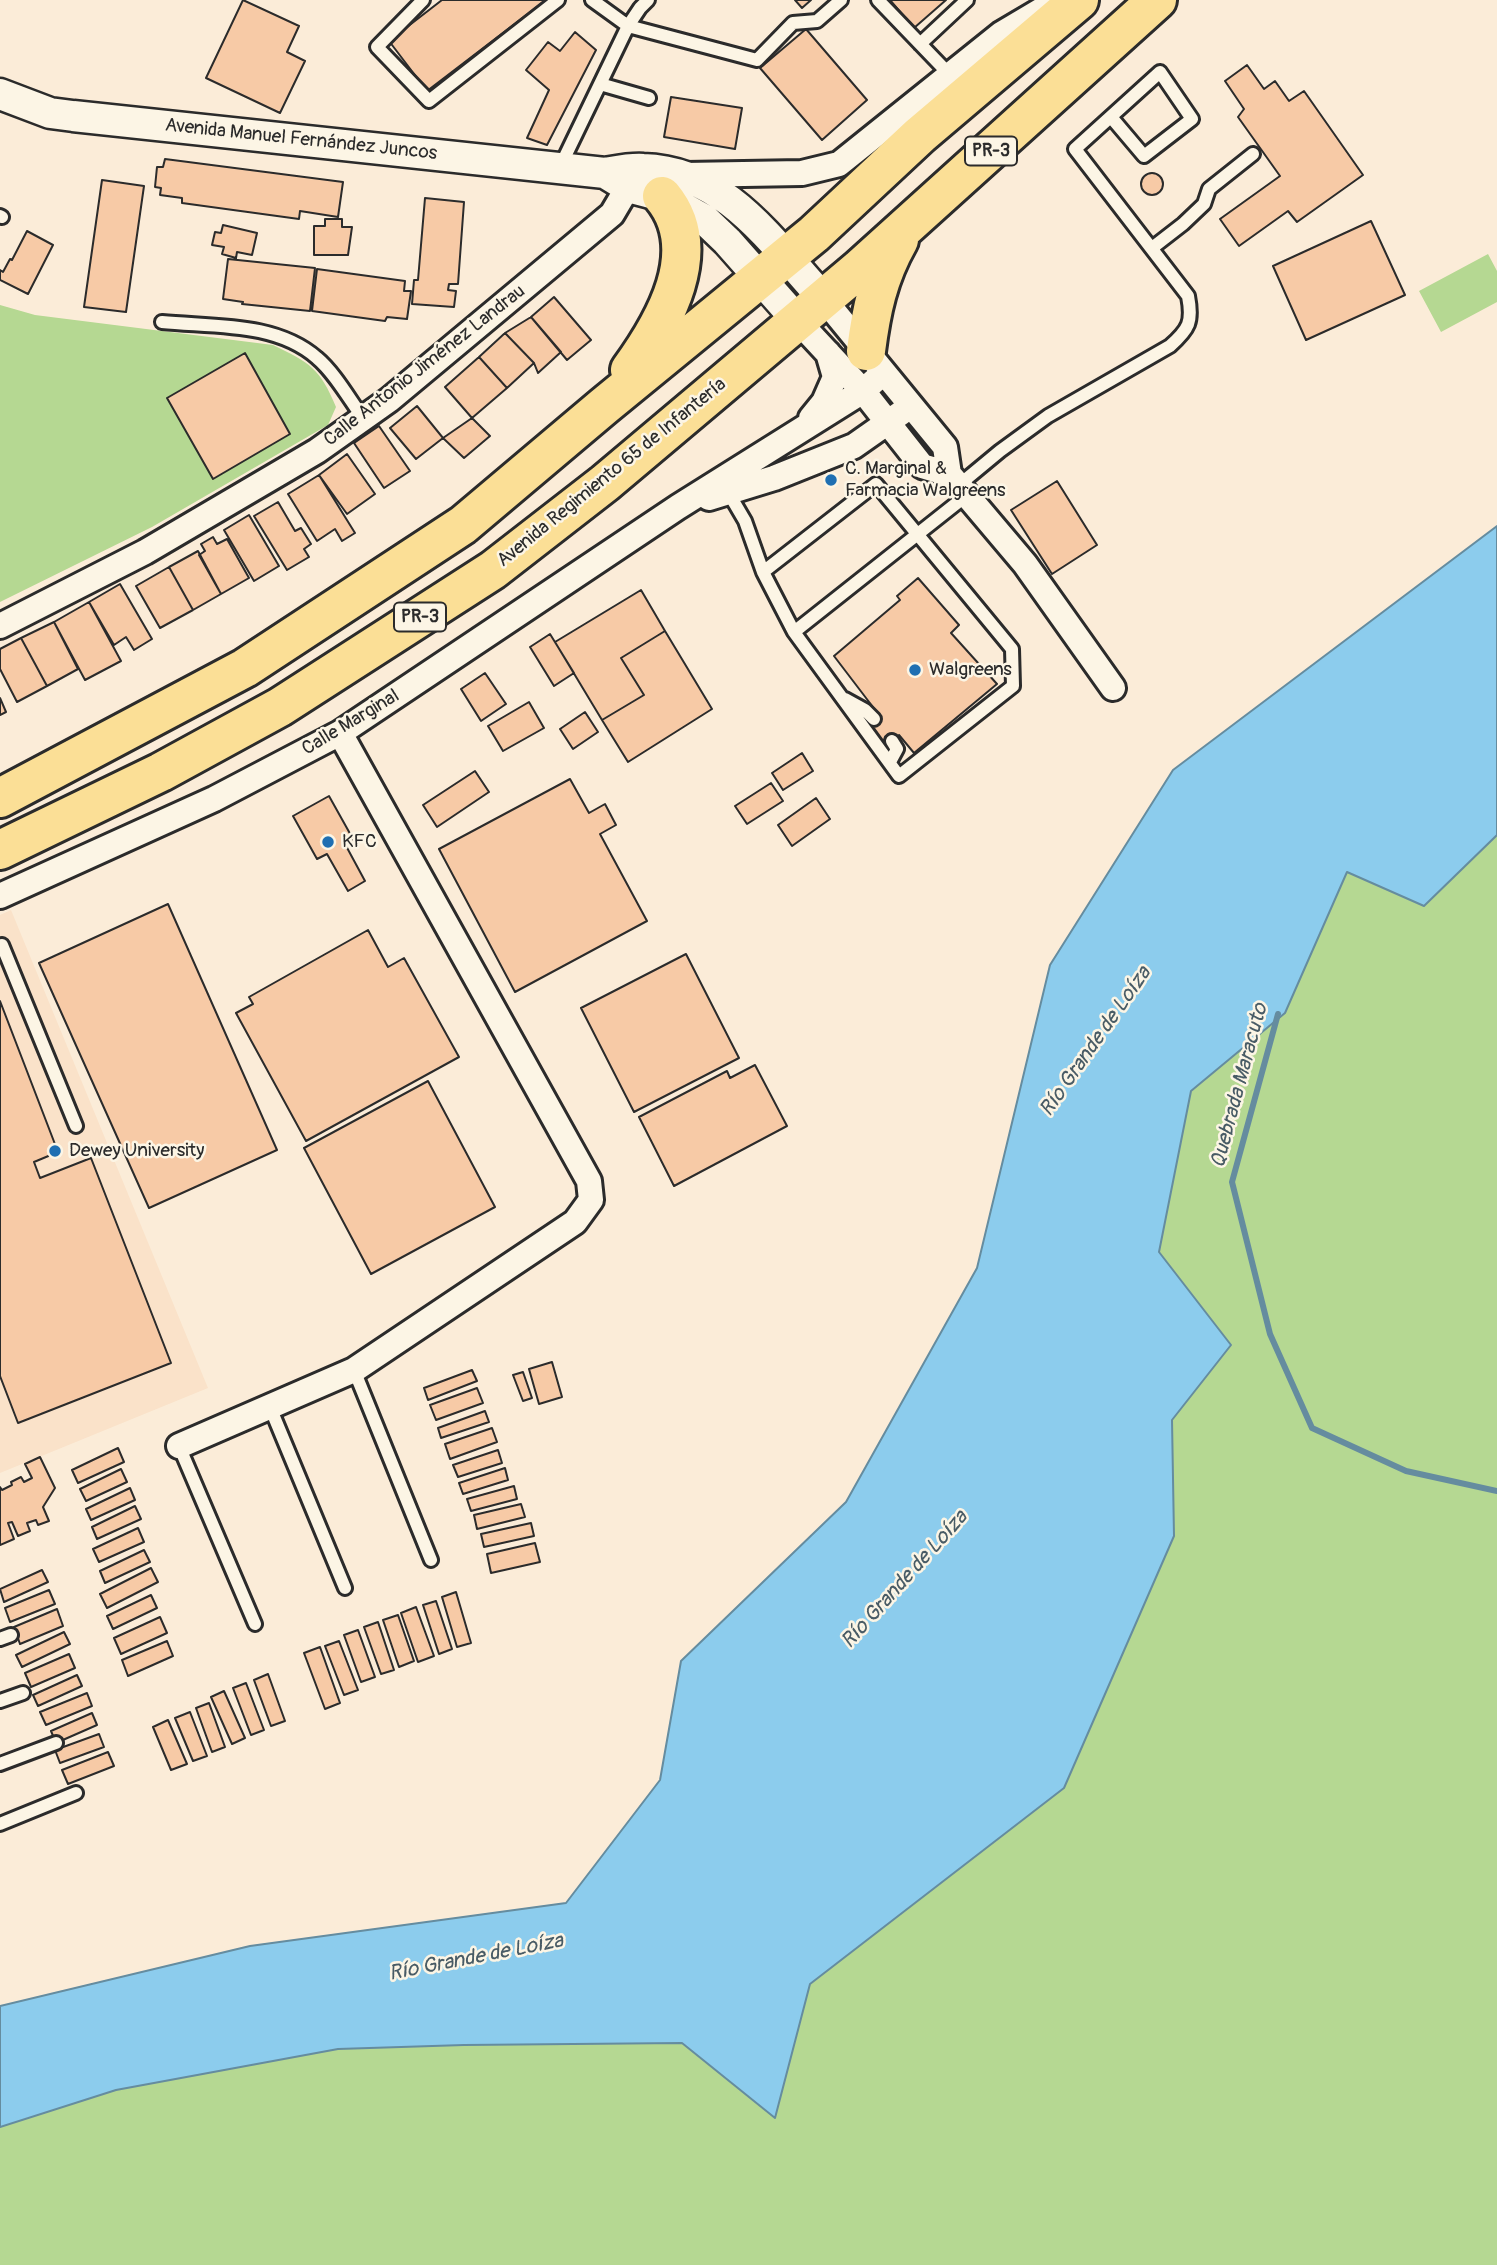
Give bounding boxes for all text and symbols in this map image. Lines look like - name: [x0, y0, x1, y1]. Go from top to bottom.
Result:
- street label: Avenida Manuel Fernández Juncos: [164, 114, 438, 166]
- road number: PR-3: [965, 136, 1017, 166]
- street label: Calle Antonio Jiménez Landrau: [320, 280, 530, 452]
- street label: Avenida Regimiento 65 de Infantería: [493, 373, 731, 573]
- place label: C. Marginal & Farmacia Walgreens: [845, 458, 1005, 502]
- marker: C. Marginal & Farmacia Walgreens: [823, 472, 839, 488]
- road number: PR-3: [394, 602, 446, 632]
- place label: Walgreens: [929, 659, 1012, 681]
- marker: Walgreens: [907, 662, 923, 678]
- street label: Calle Marginal: [298, 685, 404, 761]
- place label: KFC: [342, 831, 377, 853]
- marker: KFC: [320, 834, 336, 850]
- water label: Río Grande de Loíza: [1035, 962, 1157, 1122]
- water label: Quebrada Maracuto: [1206, 1001, 1274, 1171]
- place label: Dewey University: [69, 1140, 204, 1162]
- marker: Dewey University: [47, 1143, 63, 1159]
- water label: Río Grande de Loíza: [836, 1506, 974, 1654]
- water label: Río Grande de Loíza: [387, 1929, 565, 1987]

